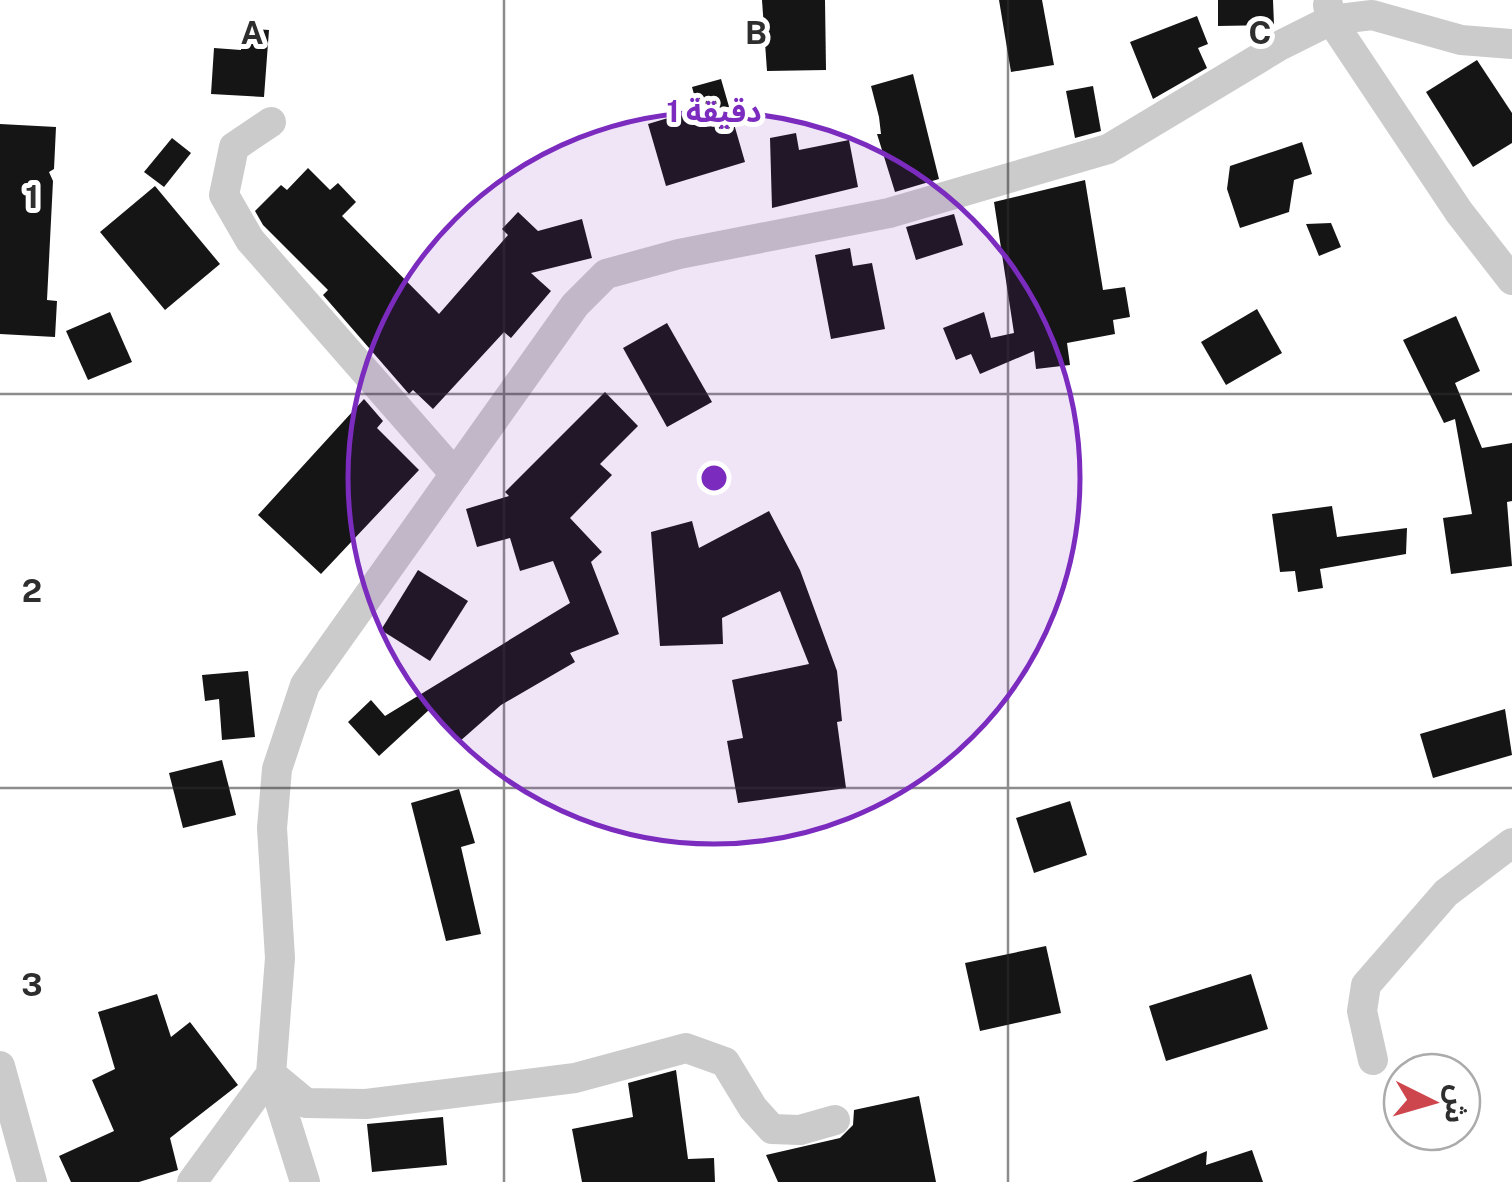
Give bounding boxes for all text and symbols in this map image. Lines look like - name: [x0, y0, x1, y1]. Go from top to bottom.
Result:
- text: A: [240, 14, 264, 51]
- text: B: [745, 14, 767, 51]
- text: C: [1249, 14, 1271, 51]
- text: 1 دقيقة: [666, 93, 762, 129]
- text: 1: [25, 178, 39, 215]
- centre of rings: [696, 460, 732, 496]
- text: 2: [22, 572, 42, 609]
- text: 3: [21, 966, 43, 1003]
- north arrow: [1382, 1052, 1482, 1152]
- text: ش: [1439, 1084, 1476, 1125]

